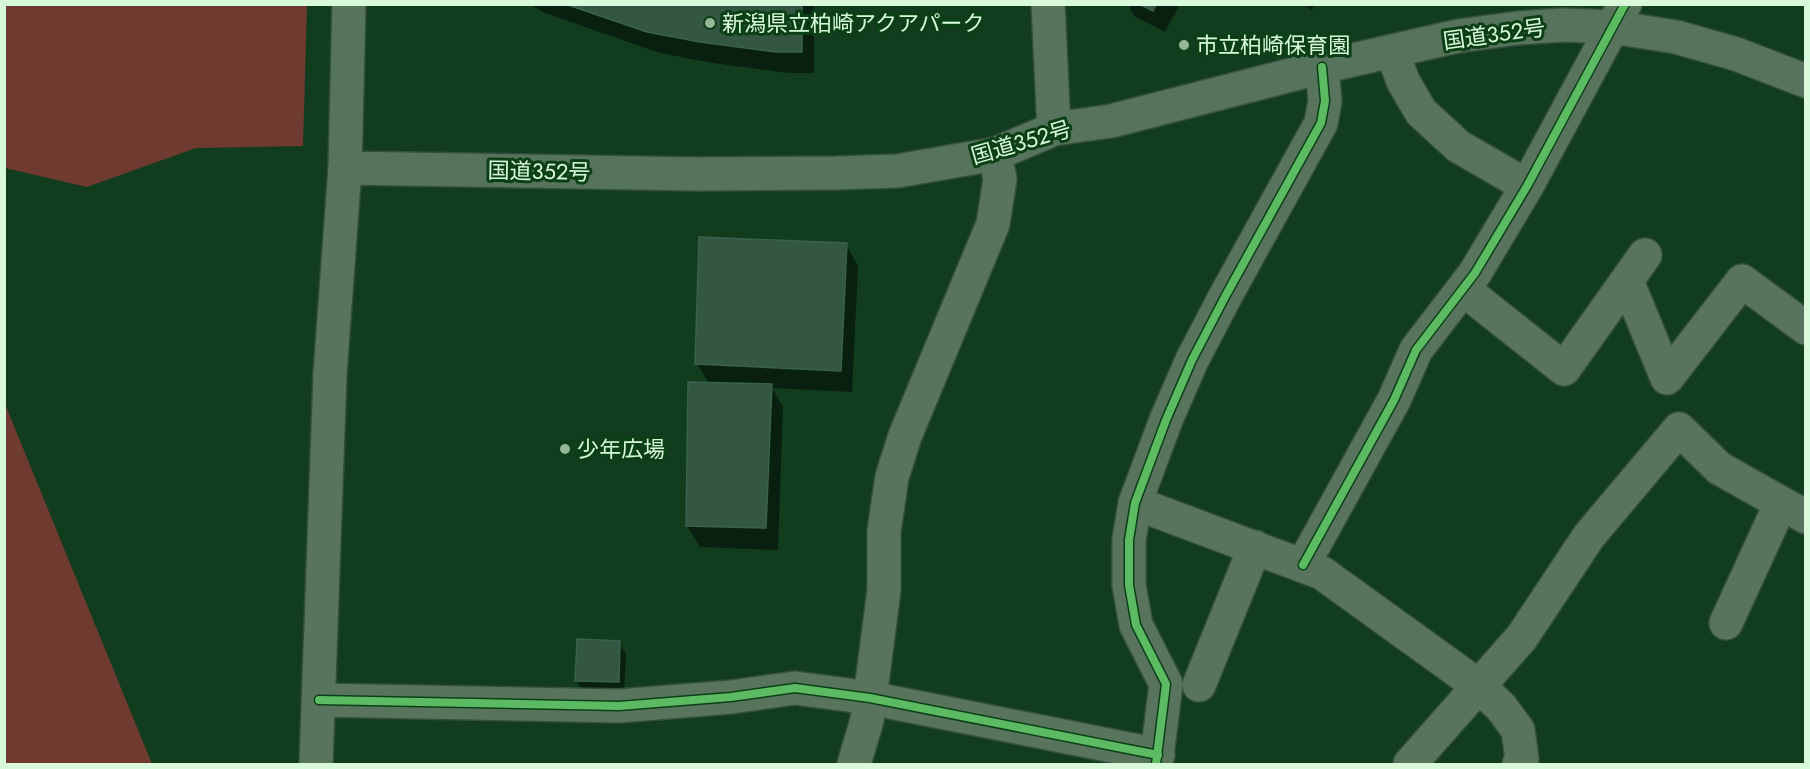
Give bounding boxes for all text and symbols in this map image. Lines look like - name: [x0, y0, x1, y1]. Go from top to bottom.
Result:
- place label: 新潟県立柏崎アクアパーク: [722, 7, 984, 39]
- street label: 国道352号: [1441, 11, 1547, 57]
- marker: 新潟県立柏崎アクアパーク: [703, 16, 717, 30]
- place label: 市立柏崎保育園: [1196, 29, 1350, 61]
- marker: 市立柏崎保育園: [1177, 38, 1191, 52]
- street label: 国道352号: [967, 112, 1075, 172]
- street label: 国道352号: [487, 154, 591, 188]
- place label: 少年広場: [577, 433, 665, 465]
- marker: 少年広場: [558, 442, 572, 456]

